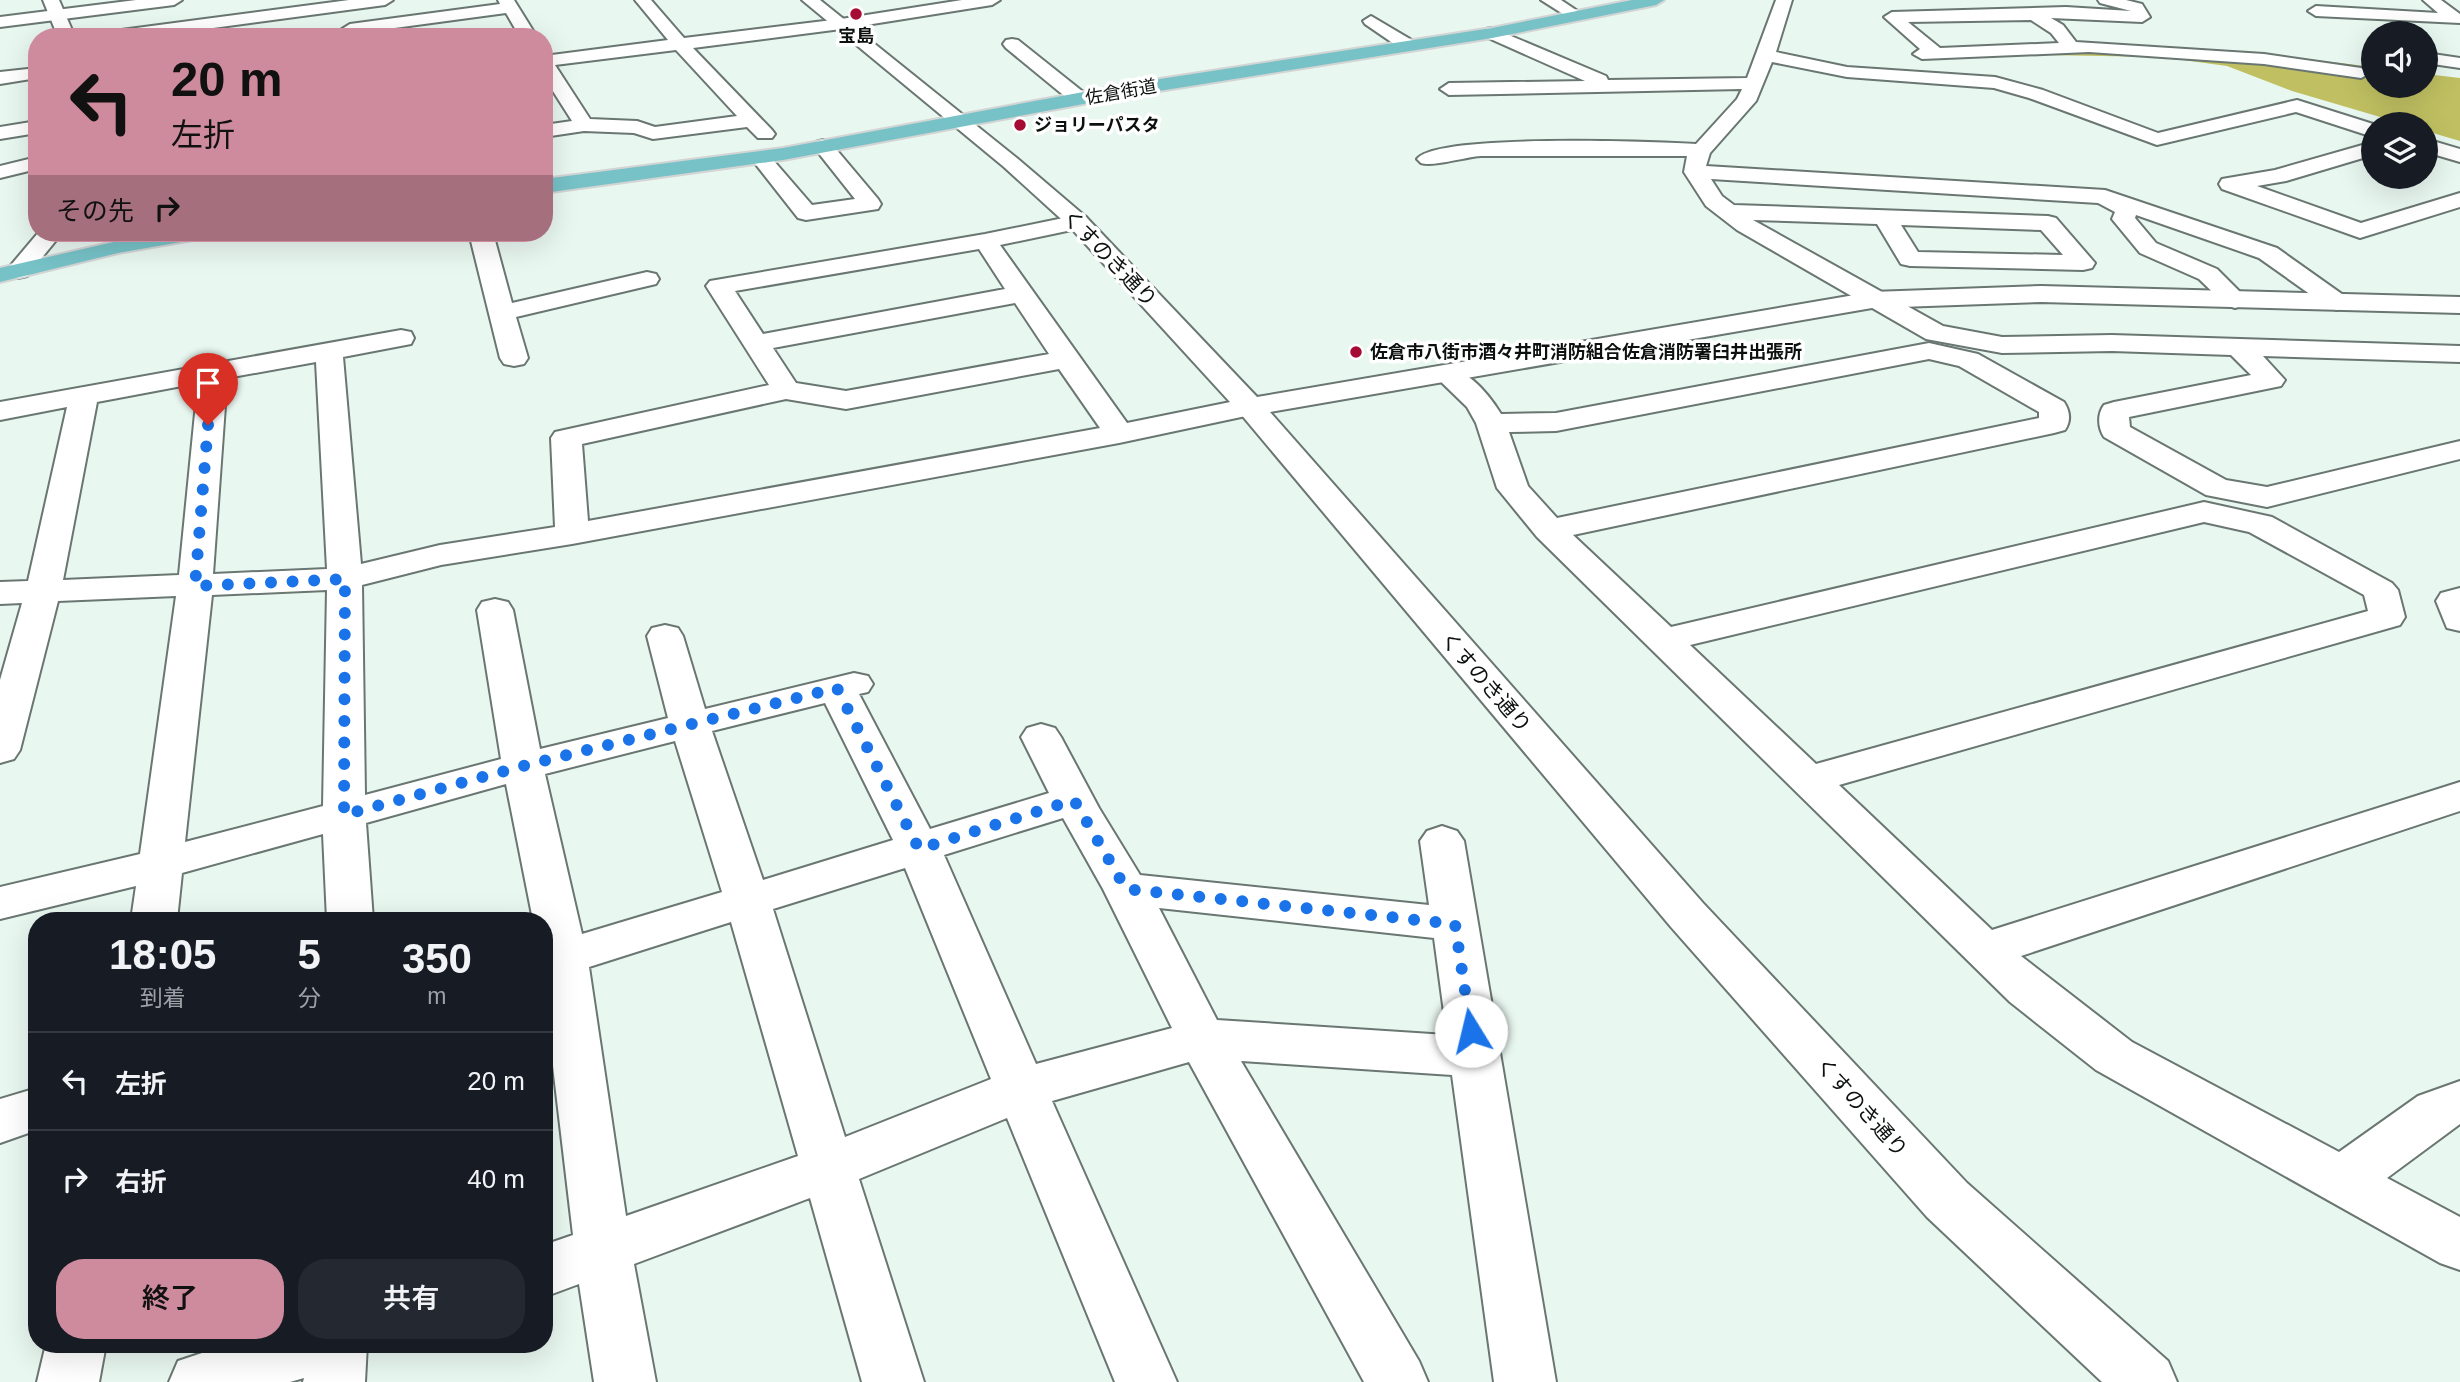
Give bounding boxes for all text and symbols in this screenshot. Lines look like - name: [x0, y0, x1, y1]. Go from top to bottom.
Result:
- marker: 宝島: [848, 6, 864, 22]
- map controls: [2361, 21, 2438, 189]
- button: sound: [2361, 21, 2438, 98]
- place label: 宝島: [838, 26, 874, 46]
- text: 20 m: [171, 52, 283, 106]
- icon: left: [56, 56, 147, 147]
- street label: 佐倉街道: [1084, 76, 1158, 108]
- button: layers: [2361, 112, 2438, 189]
- place label: ジョリーパスタ: [1034, 115, 1160, 135]
- text: 左折: [171, 117, 235, 153]
- marker: ジョリーパスタ: [1012, 117, 1028, 133]
- icon: right: [148, 189, 186, 227]
- text: その先: [56, 196, 134, 226]
- street label: くすのき通り: [1058, 205, 1162, 311]
- place label: 佐倉市八街市酒々井町消防組合佐倉消防署臼井出張所: [1370, 342, 1802, 362]
- marker: 佐倉市八街市酒々井町消防組合佐倉消防署臼井出張所: [1348, 344, 1364, 360]
- pin: [178, 353, 238, 425]
- icon: arrive: [189, 364, 227, 402]
- street label: くすのき通り: [1436, 627, 1536, 737]
- text: 18:05: [109, 931, 216, 978]
- text: 5: [297, 931, 321, 978]
- text: 350: [402, 935, 472, 982]
- text: m: [427, 983, 447, 1009]
- text: 到着: [140, 985, 186, 1011]
- text: 分: [298, 985, 321, 1011]
- position arrow: [1434, 994, 1508, 1068]
- street label: くすのき通り: [1812, 1053, 1912, 1161]
- icon: left: [56, 1062, 94, 1100]
- text: 20 m: [467, 1066, 525, 1096]
- text: 左折: [115, 1069, 167, 1099]
- icon: right: [56, 1160, 94, 1198]
- text: 40 m: [467, 1164, 525, 1194]
- text: 右折: [115, 1167, 167, 1197]
- button: 終了: [56, 1259, 284, 1339]
- button: 共有: [298, 1259, 525, 1339]

